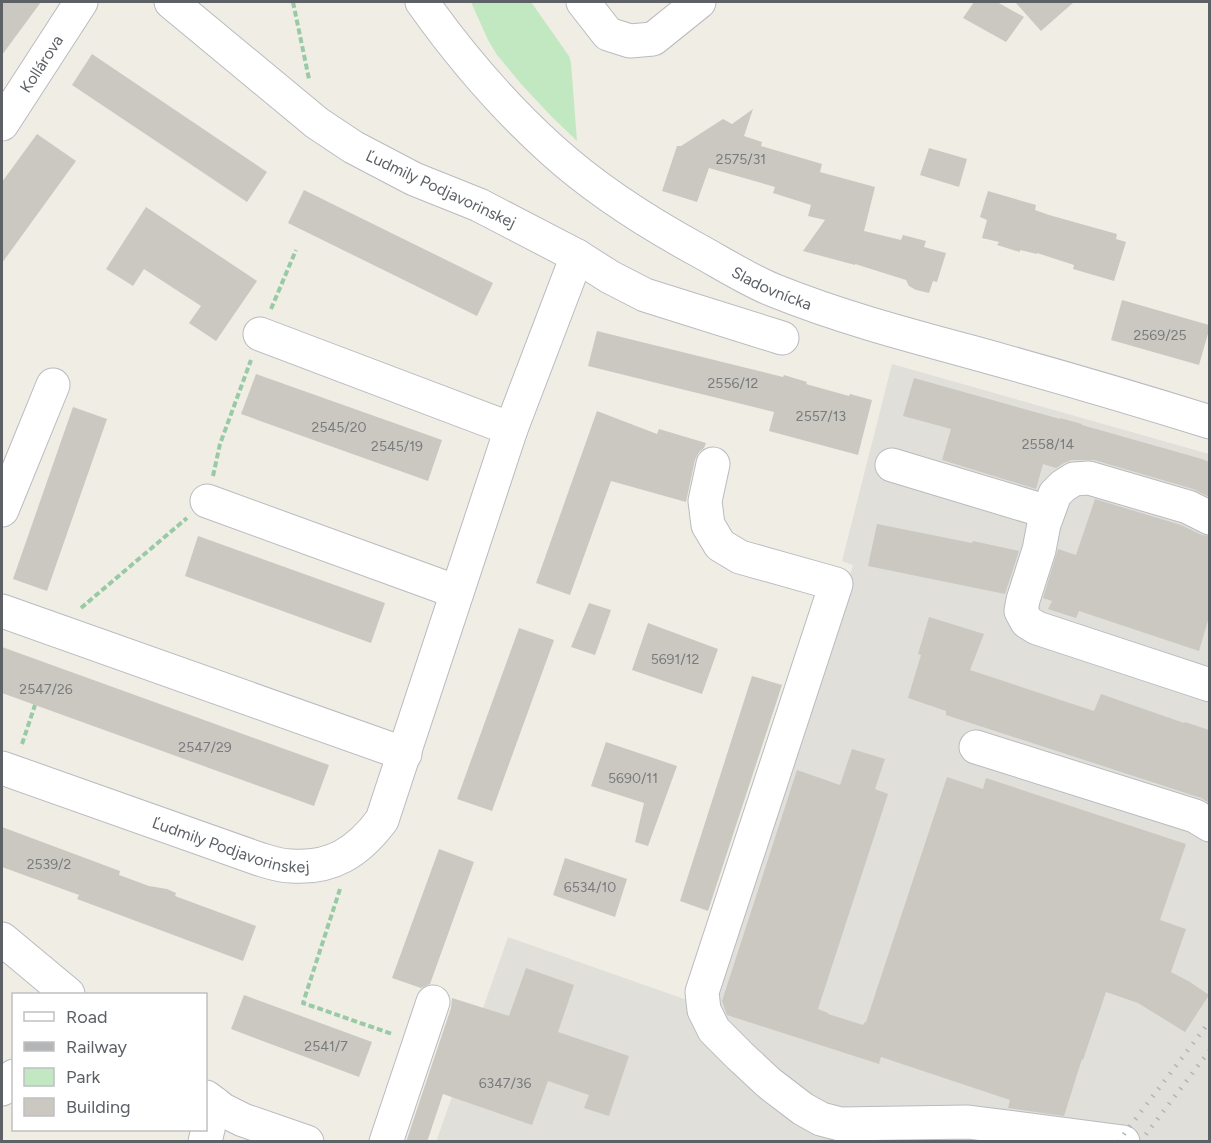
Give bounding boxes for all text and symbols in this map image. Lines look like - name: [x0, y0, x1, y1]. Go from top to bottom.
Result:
- street label: Kollárova: [16, 31, 67, 96]
- street label: Ľudmily Podjavorinskej: [363, 146, 519, 232]
- house number: 2575/31: [716, 151, 766, 168]
- street label: Sladovnícka: [729, 262, 814, 313]
- house number: 2569/25: [1133, 327, 1187, 344]
- house number: 2556/12: [708, 375, 758, 392]
- house number: 2557/13: [796, 408, 846, 425]
- house number: 2545/20: [312, 419, 366, 436]
- house number: 2558/14: [1022, 436, 1075, 453]
- house number: 2545/19: [371, 438, 423, 455]
- house number: 5691/12: [651, 651, 699, 668]
- house number: 2547/26: [19, 681, 73, 698]
- house number: 2547/29: [178, 739, 232, 756]
- house number: 5690/11: [608, 770, 658, 787]
- street label: Ľudmily Podjavorinskej: [150, 813, 310, 876]
- house number: 2539/2: [27, 856, 71, 873]
- house number: 6534/10: [564, 879, 616, 896]
- legend: [12, 993, 207, 1131]
- text: Road: [66, 1006, 107, 1028]
- text: Railway: [66, 1036, 128, 1058]
- house number: 2541/7: [304, 1038, 348, 1055]
- text: Park: [66, 1066, 101, 1088]
- house number: 6347/36: [479, 1075, 531, 1092]
- text: Building: [66, 1096, 131, 1118]

